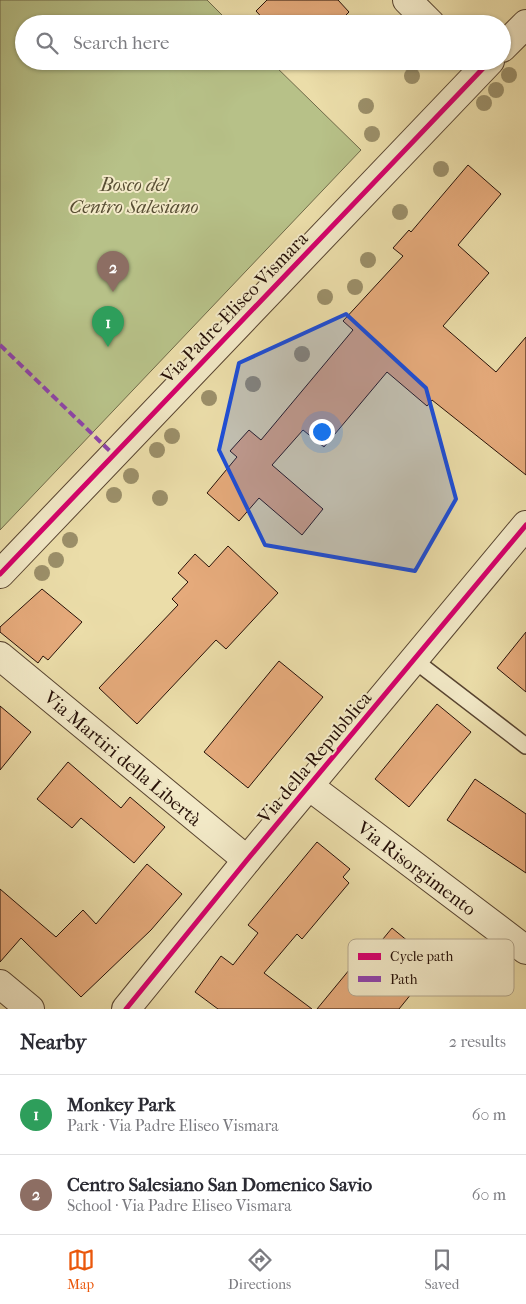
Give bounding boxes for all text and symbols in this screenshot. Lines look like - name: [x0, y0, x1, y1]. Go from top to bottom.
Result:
- search box: [15, 15, 511, 70]
- icon: search: [33, 29, 61, 57]
- text: Search here: [73, 32, 169, 54]
- park label: Bosco del Centro Salesiano: [69, 174, 199, 218]
- street label: Via Padre Eliseo Vismara: [156, 227, 313, 389]
- pin: 2: [97, 251, 129, 292]
- pin: 1: [92, 306, 124, 347]
- your location: [309, 419, 335, 445]
- street label: Via Martiri della Libertà: [39, 686, 206, 831]
- street label: Via della Repubblica: [253, 687, 376, 829]
- street label: Via Risorgimento: [352, 816, 480, 921]
- legend: [348, 939, 514, 996]
- text: Cycle path: [390, 948, 454, 965]
- text: Path: [390, 971, 418, 988]
- text: Nearby: [20, 1030, 86, 1054]
- text: 2 results: [449, 1032, 506, 1051]
- text: Monkey Park: [67, 1094, 175, 1116]
- text: 1: [33, 1105, 39, 1124]
- text: 60 m: [472, 1105, 506, 1124]
- text: Park · Via Padre Eliseo Vismara: [67, 1116, 279, 1135]
- text: Centro Salesiano San Domenico Savio: [67, 1174, 372, 1196]
- text: 2: [32, 1185, 40, 1204]
- text: 60 m: [472, 1185, 506, 1204]
- text: School · Via Padre Eliseo Vismara: [67, 1196, 292, 1215]
- tab: Map: [67, 1246, 95, 1293]
- tab: Directions: [228, 1246, 291, 1293]
- tab: Saved: [425, 1246, 459, 1293]

